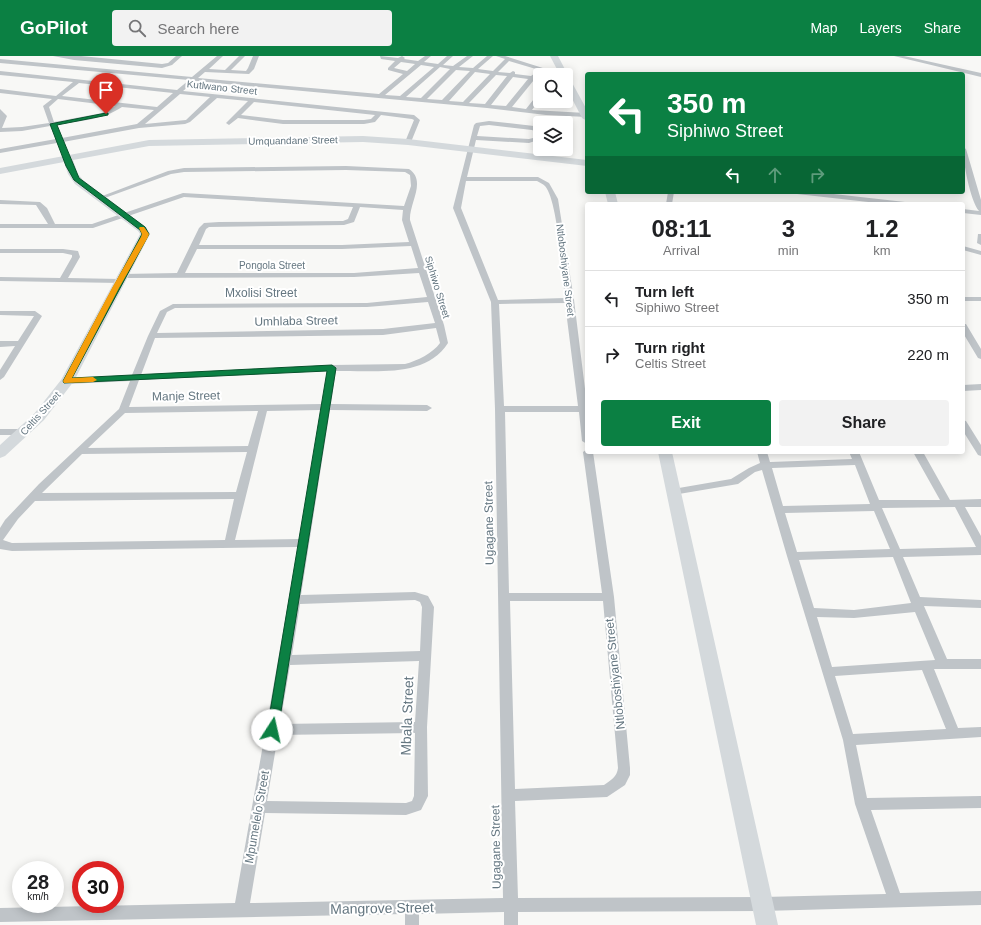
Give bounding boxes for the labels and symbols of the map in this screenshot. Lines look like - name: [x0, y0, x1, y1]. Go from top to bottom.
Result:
- pin: [89, 73, 123, 114]
- street label: Kutlwano Street: [186, 78, 258, 97]
- street label: Umquandane Street: [248, 134, 338, 147]
- street label: Ntloboshiyane Street: [554, 223, 577, 317]
- street label: Siphiwo Street: [423, 255, 452, 320]
- street label: Pongola Street: [239, 260, 305, 271]
- street label: Mxolisi Street: [225, 286, 298, 300]
- street label: Umhlaba Street: [254, 313, 338, 329]
- street label: Manje Street: [152, 388, 221, 404]
- street label: Celtis Street: [18, 389, 63, 437]
- street label: Ugagane Street: [481, 480, 497, 565]
- street label: Ntloboshiyane Street: [602, 617, 628, 730]
- street label: Mbala Street: [398, 676, 416, 756]
- position arrow: [251, 709, 293, 751]
- street label: Mpumelelo Street: [242, 769, 272, 865]
- street label: Ugagane Street: [488, 804, 504, 889]
- speed limit sign: 30: [72, 861, 124, 913]
- street label: Mangrove Street: [330, 899, 434, 917]

